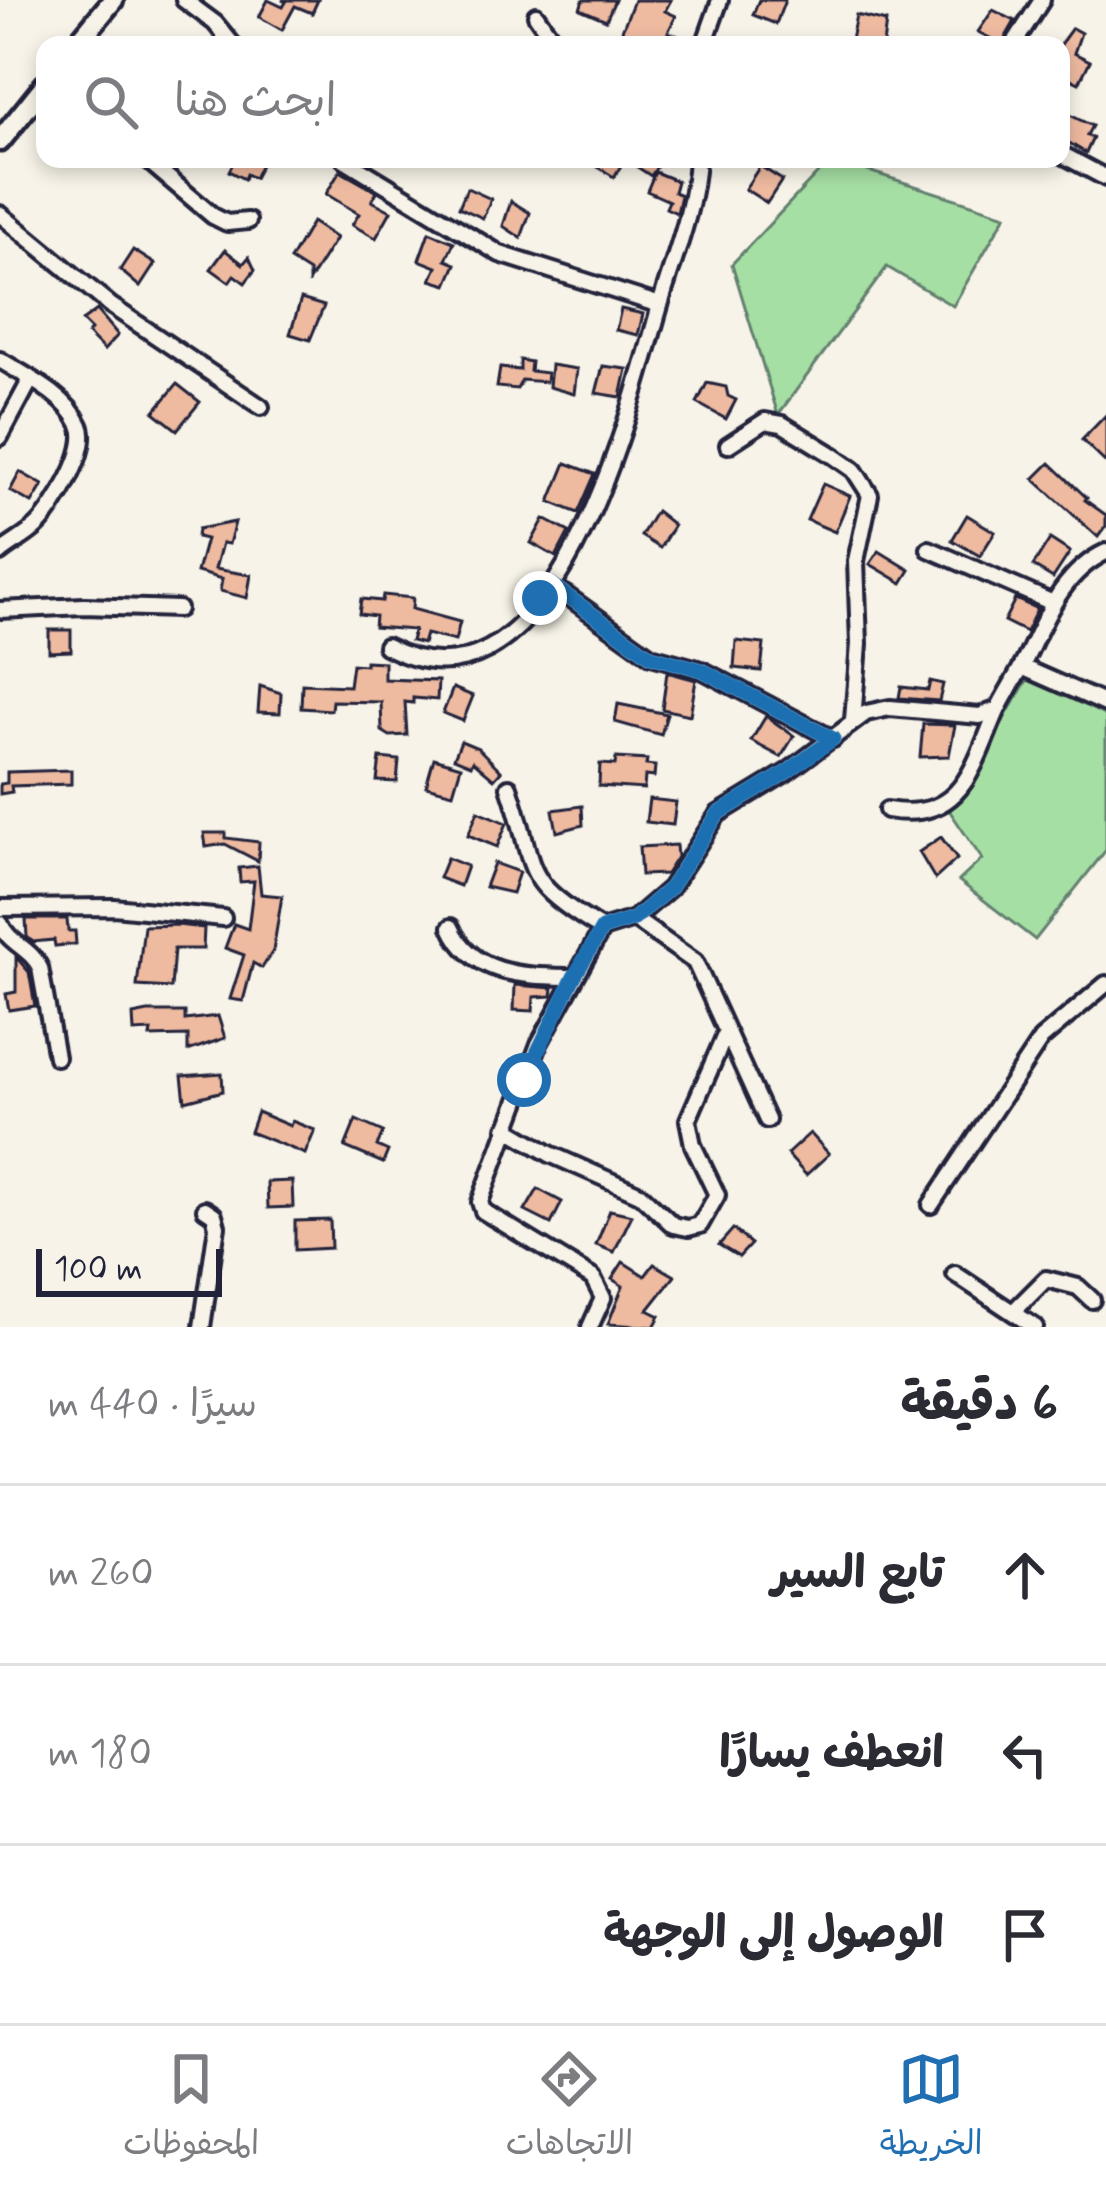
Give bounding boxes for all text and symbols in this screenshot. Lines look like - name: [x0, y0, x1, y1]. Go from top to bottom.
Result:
- search box: [36, 36, 1070, 168]
- icon: search: [78, 69, 144, 135]
- text: ابحث هنا: [174, 73, 337, 132]
- route end: [513, 571, 567, 625]
- route start: [497, 1053, 551, 1107]
- scale bar: [36, 1243, 222, 1296]
- text: 100 m: [54, 1248, 143, 1292]
- text: 6 دقيقة: [900, 1372, 1058, 1438]
- text: سيرًا · 440 m: [48, 1380, 257, 1431]
- icon: ahead: [992, 1542, 1058, 1608]
- text: تابع السير: [771, 1545, 944, 1604]
- text: 260 m: [48, 1549, 154, 1600]
- icon: left: [992, 1722, 1058, 1788]
- text: انعطف يسارًا: [719, 1725, 944, 1784]
- text: 180 m: [48, 1729, 152, 1780]
- icon: arrive: [992, 1902, 1058, 1968]
- text: الوصول إلى الوجهة: [603, 1905, 944, 1964]
- tab: المحفوظات: [123, 2046, 259, 2172]
- tab: الاتجاهات: [506, 2046, 633, 2172]
- tab: الخريطة: [880, 2046, 983, 2172]

